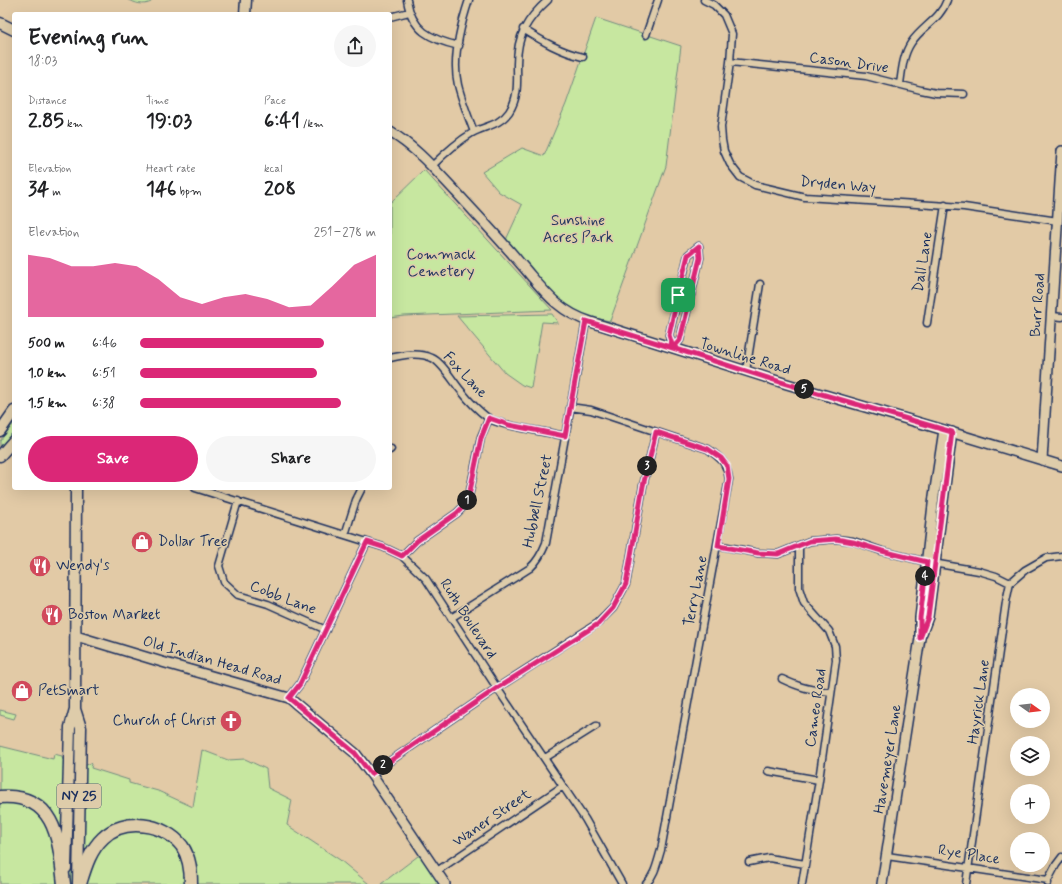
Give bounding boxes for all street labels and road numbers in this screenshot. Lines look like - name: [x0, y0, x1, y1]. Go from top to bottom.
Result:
- street label: Cason Drive: [808, 48, 890, 79]
- street label: Dryden Way: [799, 172, 877, 198]
- street label: Dall Lane: [908, 230, 938, 294]
- street label: Burr Road: [1026, 272, 1050, 338]
- street label: Townline Road: [697, 334, 793, 380]
- street label: Fox Lane: [438, 347, 492, 403]
- street label: Hubbell Street: [518, 452, 558, 550]
- street label: Terry Lane: [679, 554, 713, 628]
- street label: Ruth Boulevard: [435, 575, 501, 663]
- street label: Cobb Lane: [247, 576, 319, 620]
- street label: Old Indian Head Road: [140, 632, 284, 690]
- street label: Hayrick Lane: [963, 658, 995, 746]
- street label: Cameo Road: [801, 667, 831, 749]
- street label: Havemeyer Lane: [869, 703, 907, 815]
- road number: NY 25: [57, 784, 101, 808]
- street label: Waner Street: [449, 784, 535, 852]
- street label: Rye Place: [936, 840, 1002, 870]

